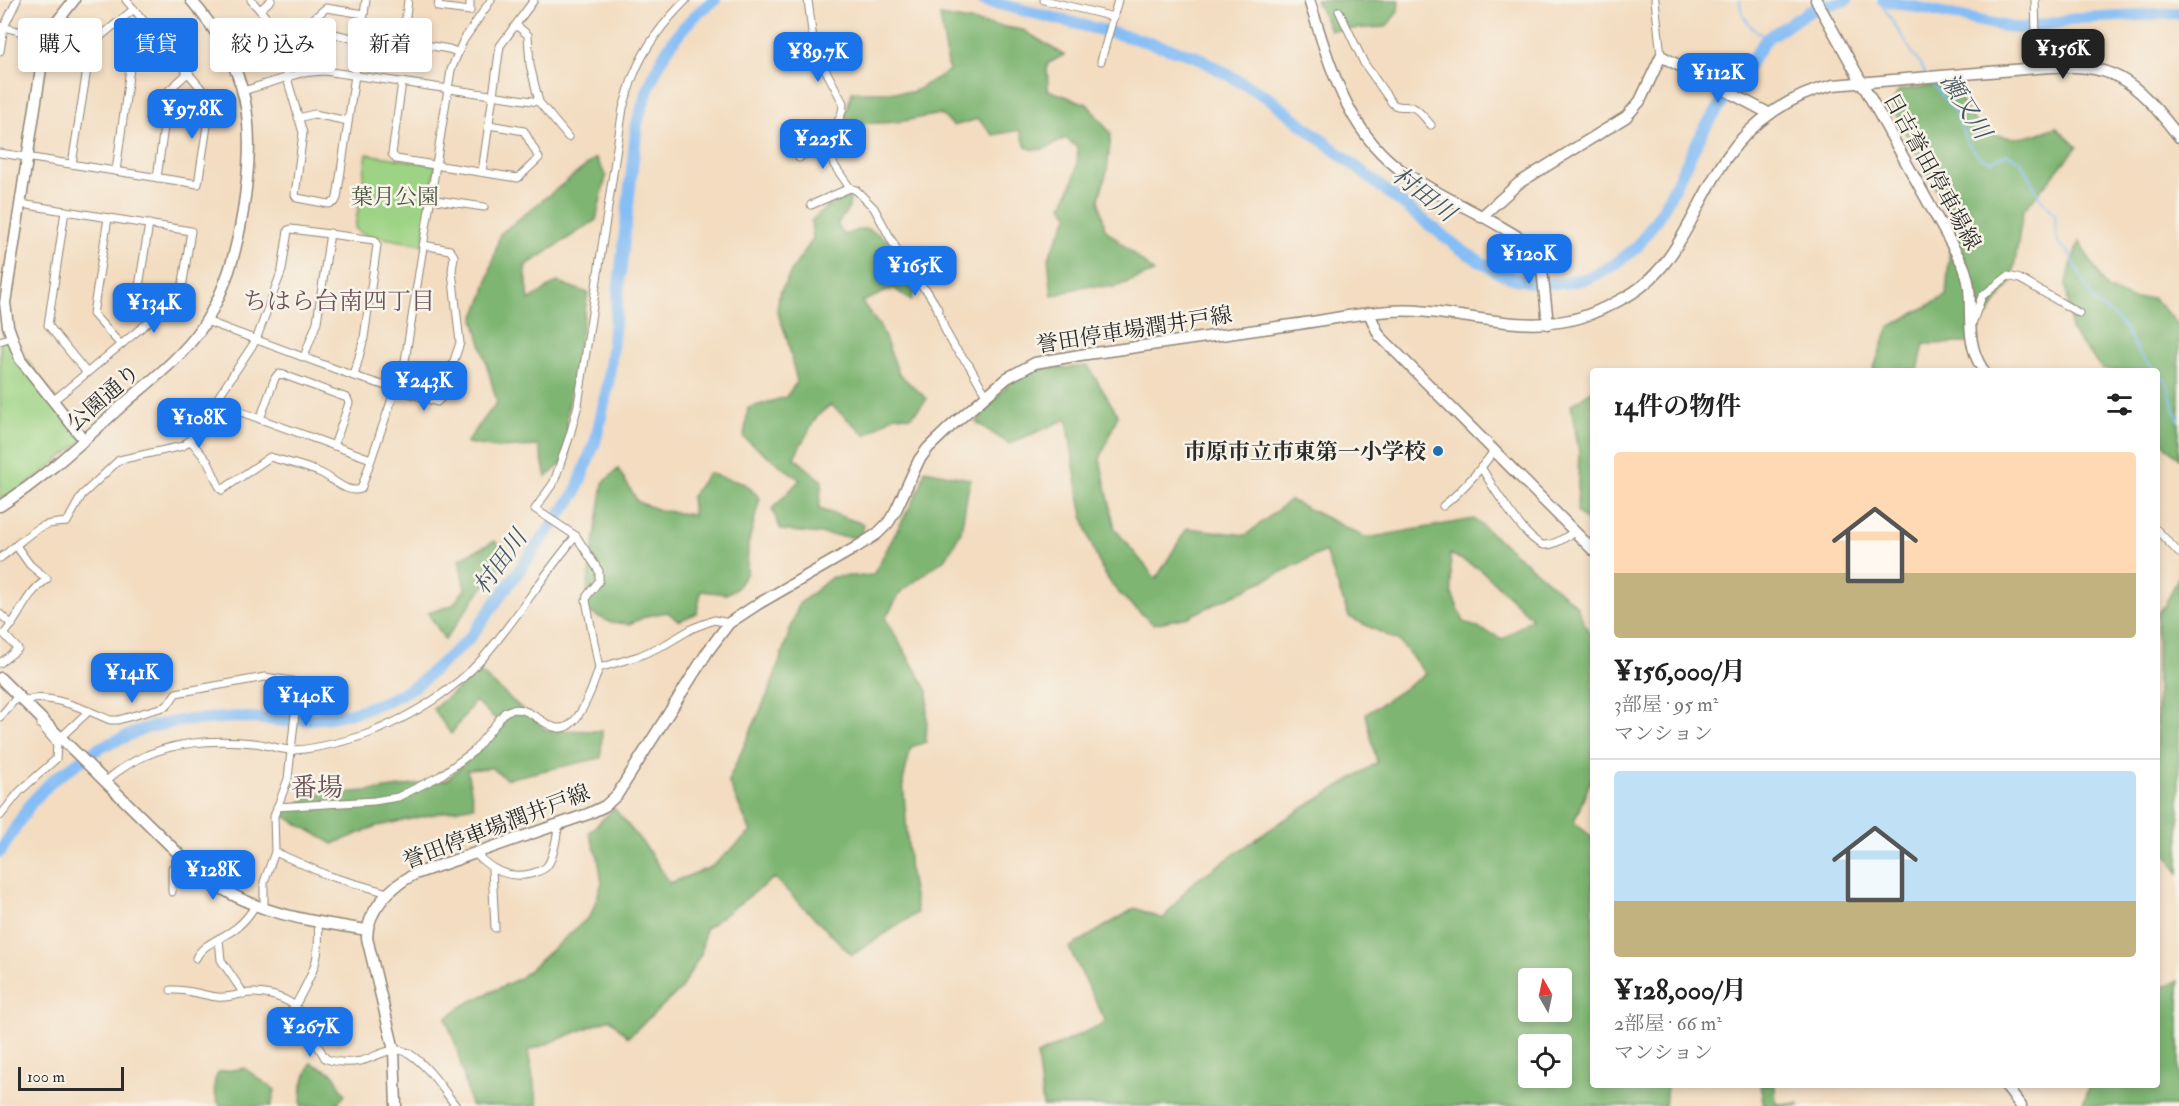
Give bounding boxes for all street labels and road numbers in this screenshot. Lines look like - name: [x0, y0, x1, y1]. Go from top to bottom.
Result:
- street label: 日吉誉田停車場線: [1877, 88, 1987, 255]
- street label: 誉田停車場潤井戸線: [1034, 301, 1234, 359]
- street label: 公園通り: [61, 358, 146, 437]
- street label: 誉田停車場潤井戸線: [399, 778, 594, 875]

